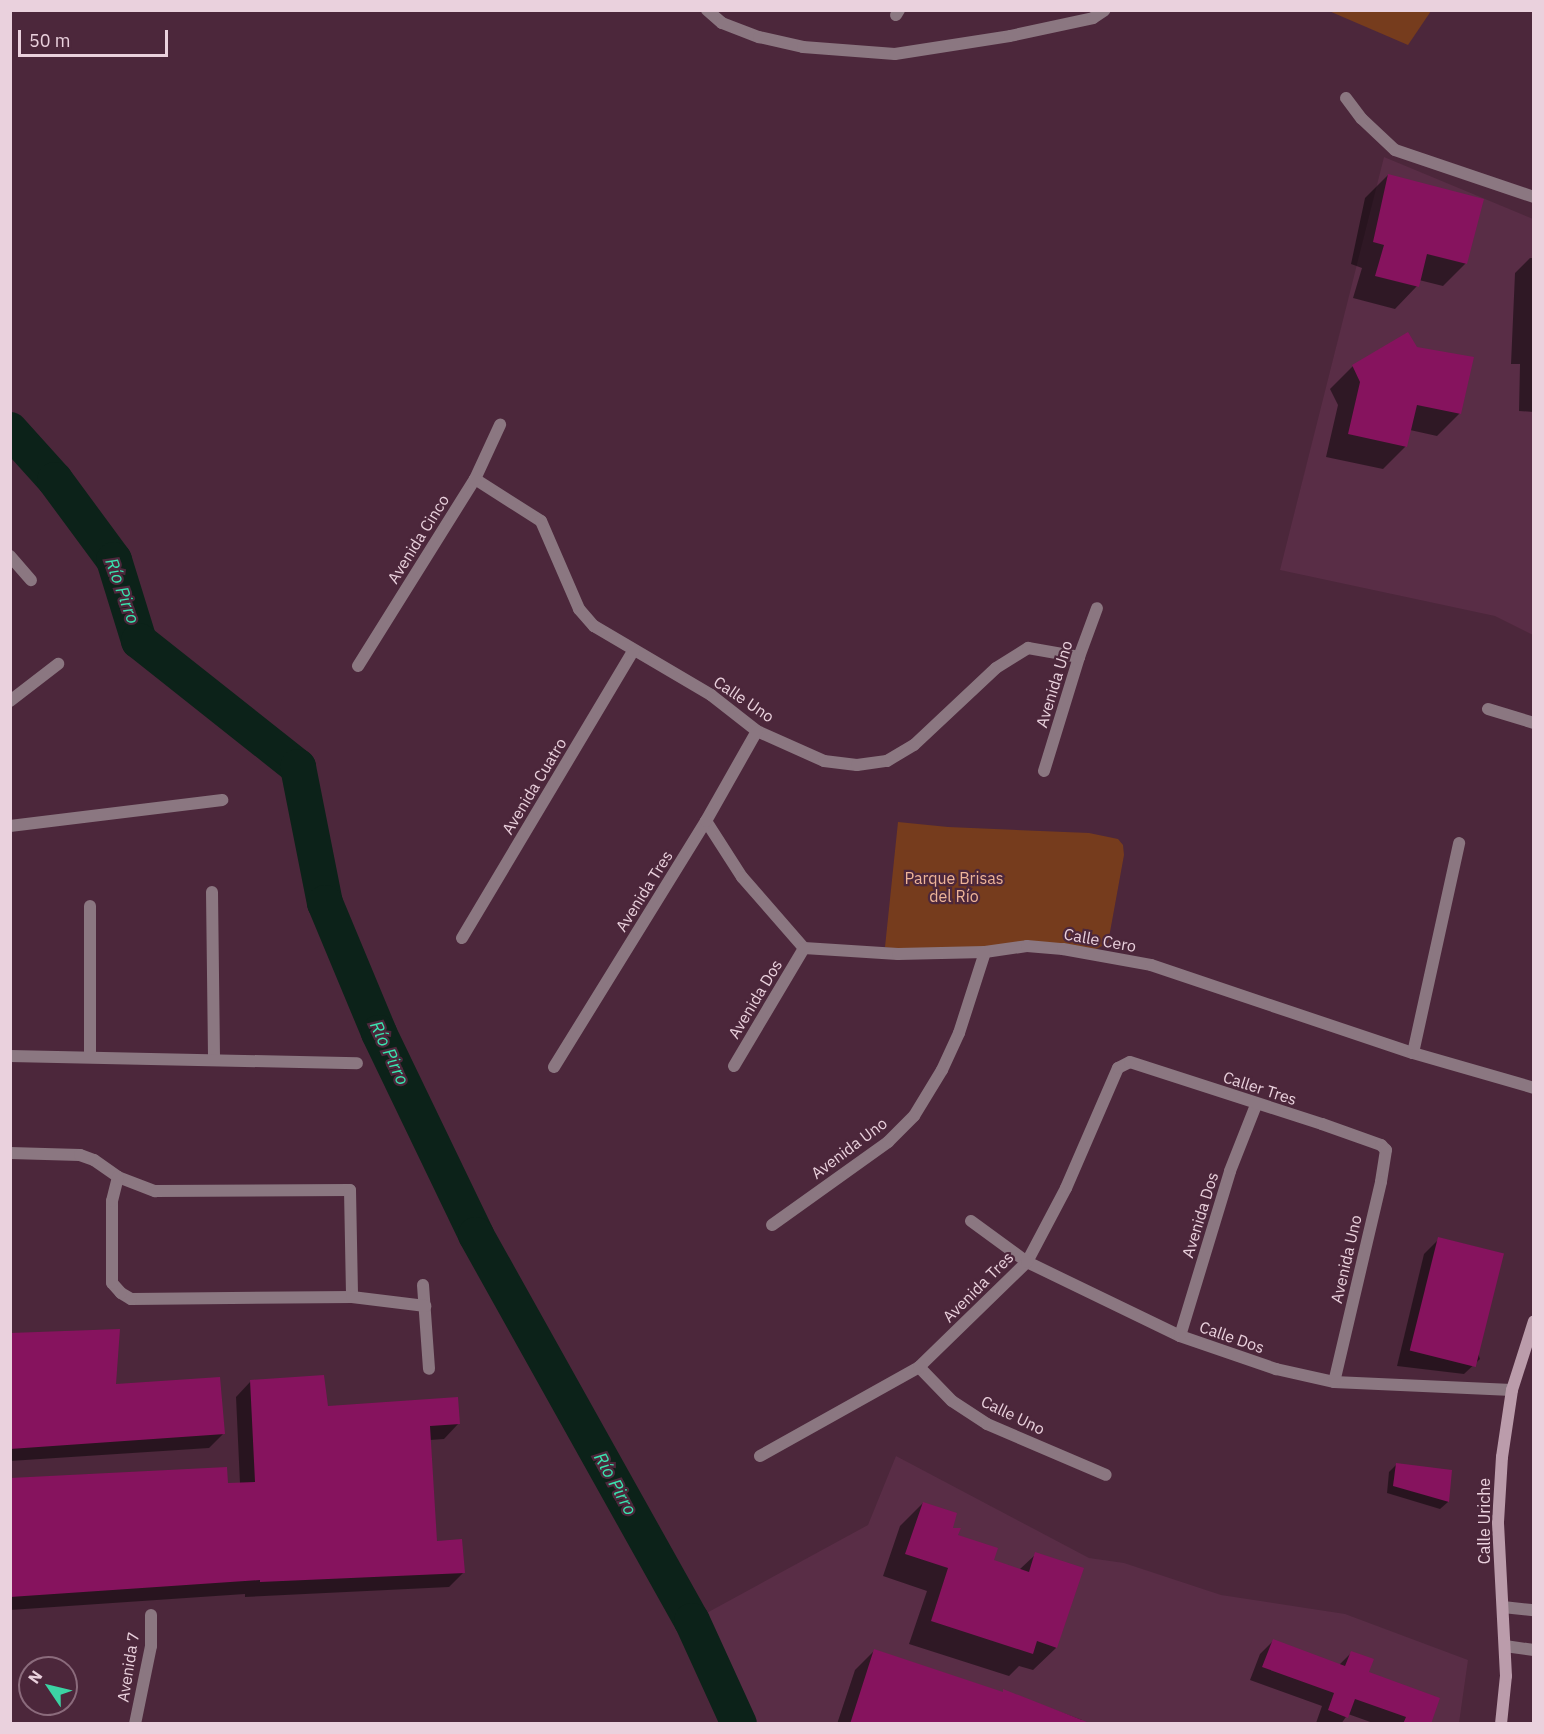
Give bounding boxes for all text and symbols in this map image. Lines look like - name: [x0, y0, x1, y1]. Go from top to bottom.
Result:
- scale bar: [21, 18, 171, 56]
- text: 50 m: [29, 29, 71, 52]
- street label: Avenida Cinco: [383, 491, 453, 587]
- water label: Río Pirro: [100, 555, 144, 627]
- street label: Avenida Uno: [1032, 638, 1076, 730]
- street label: Calle Uno: [710, 672, 778, 726]
- street label: Avenida Cuatro: [498, 734, 570, 838]
- street label: Avenida Tres: [611, 847, 677, 935]
- park label: Parque Brisas del Río: [904, 868, 1004, 906]
- street label: Calle Cero: [1062, 924, 1138, 956]
- street label: Avenida Dos: [724, 956, 786, 1042]
- water label: Río Pirro: [365, 1017, 413, 1089]
- street label: Caller Tres: [1221, 1067, 1299, 1109]
- street label: Avenida Uno: [807, 1113, 891, 1183]
- street label: Avenida Dos: [1178, 1170, 1222, 1260]
- street label: Avenida Uno: [1327, 1213, 1365, 1305]
- street label: Avenida Tres: [939, 1248, 1017, 1326]
- street label: Calle Dos: [1197, 1317, 1267, 1357]
- street label: Calle Uno: [978, 1391, 1048, 1439]
- water label: Río Pirro: [589, 1449, 641, 1519]
- street label: Calle Uriche: [1474, 1478, 1494, 1564]
- street label: Avenida 7: [113, 1631, 143, 1703]
- north arrow: [18, 1656, 78, 1716]
- text: N: [23, 1666, 46, 1687]

